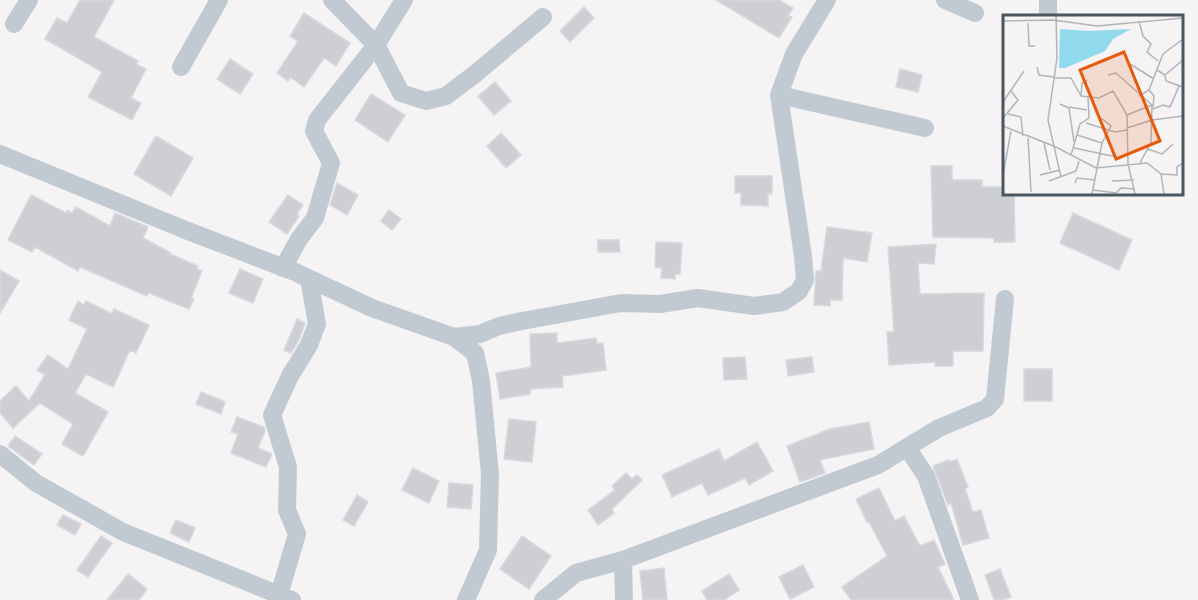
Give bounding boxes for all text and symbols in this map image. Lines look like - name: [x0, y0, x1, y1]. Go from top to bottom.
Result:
- inset map: [1003, 15, 1183, 195]

